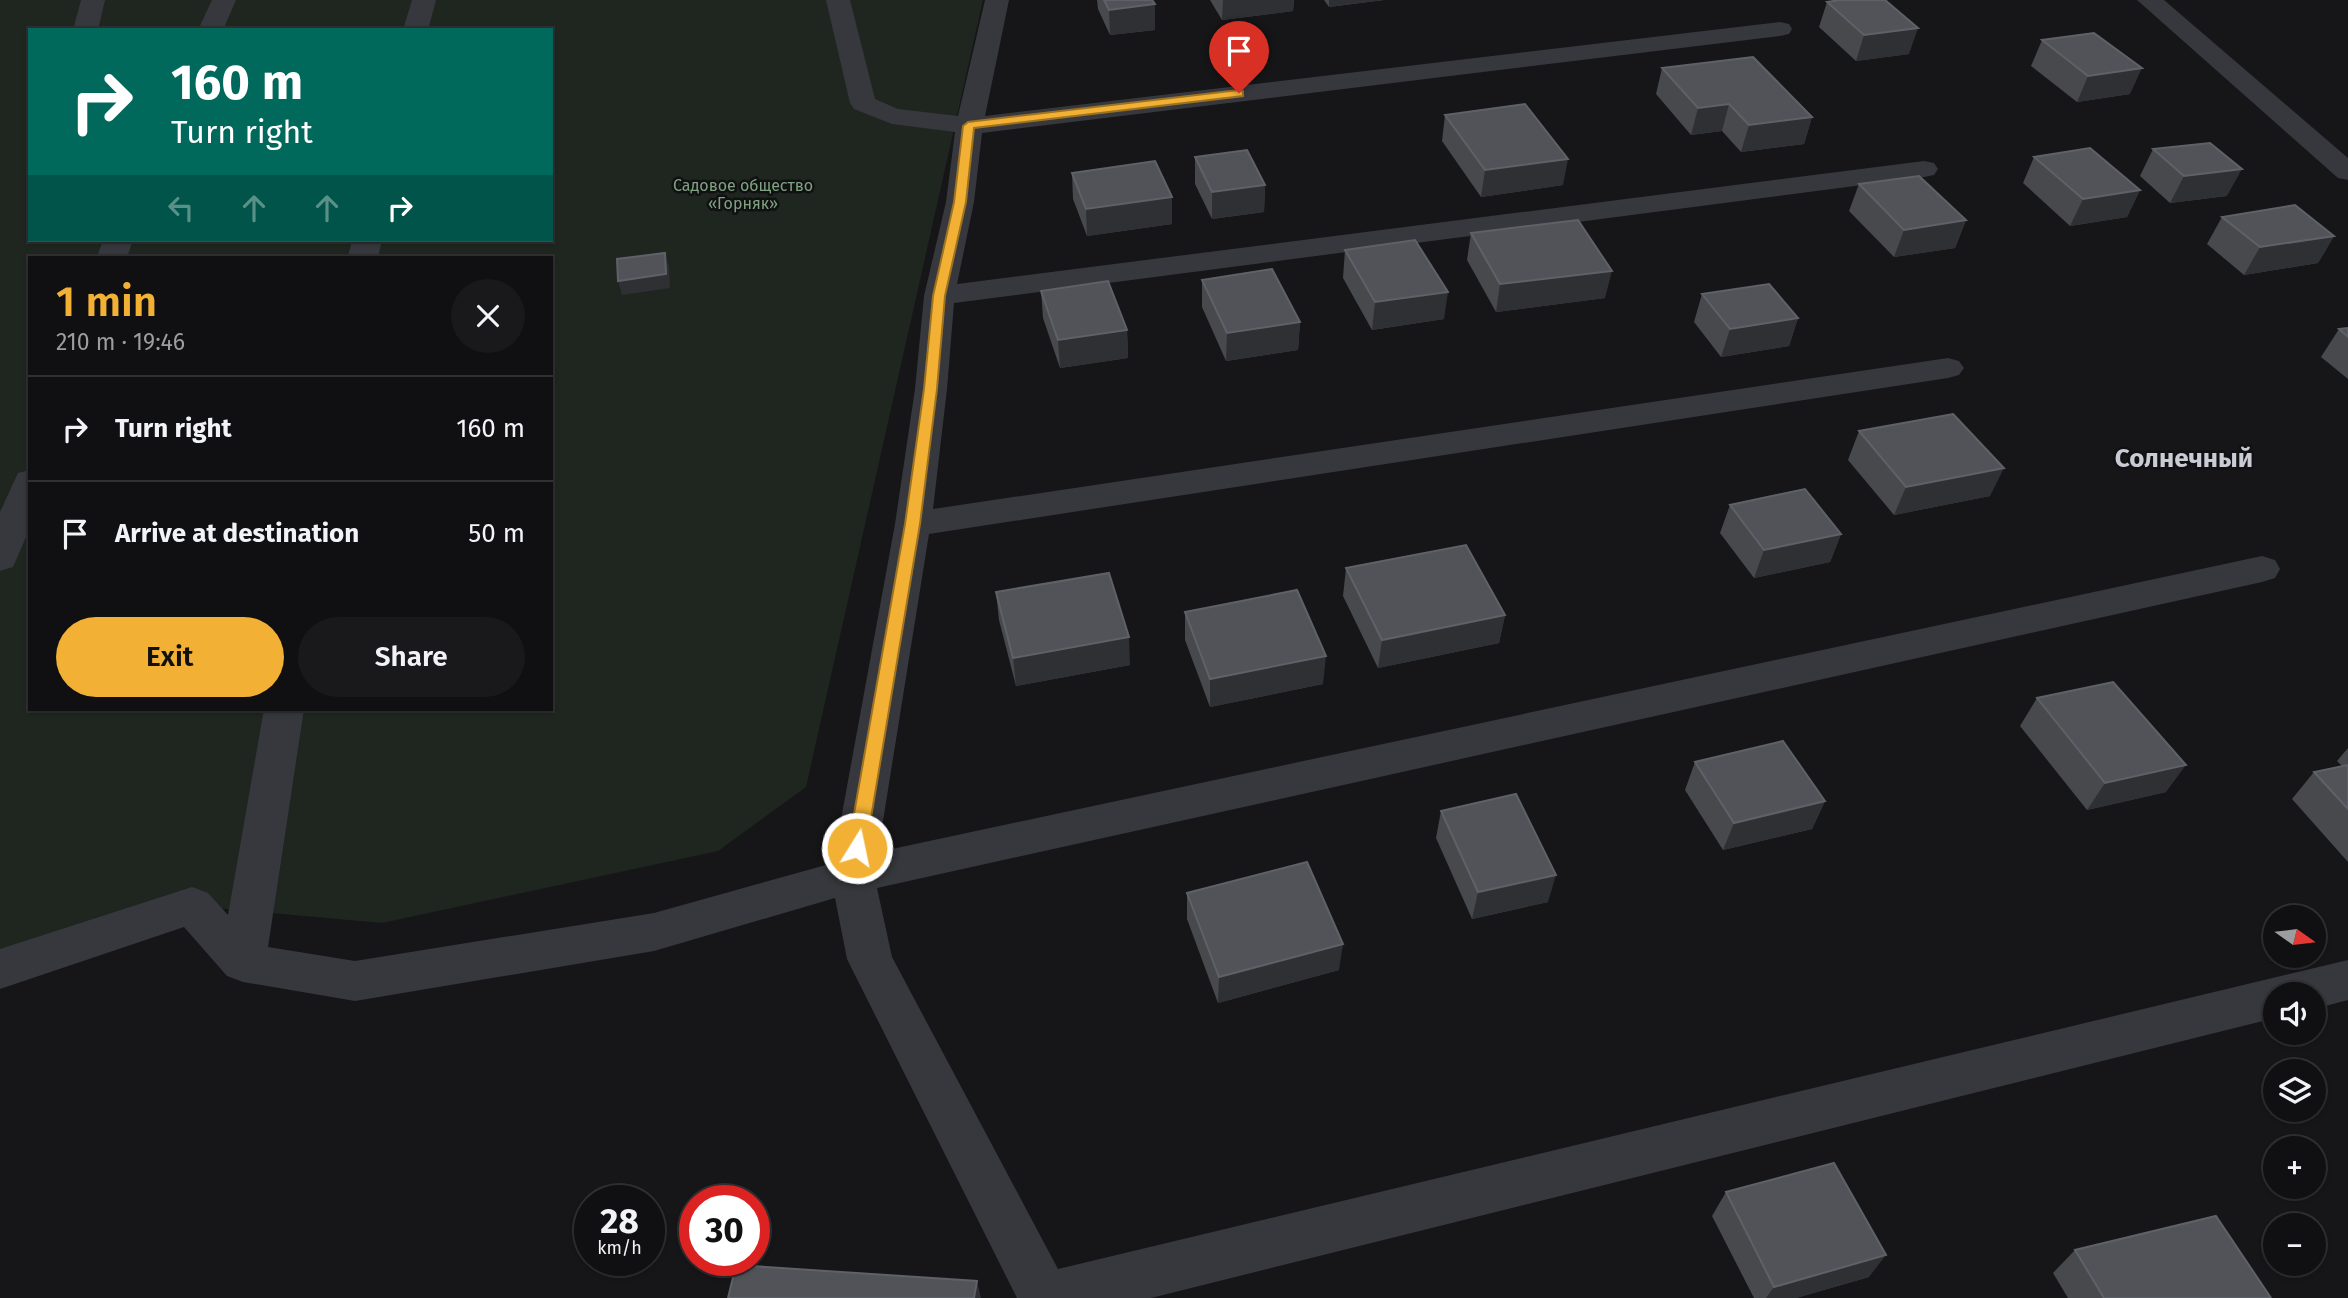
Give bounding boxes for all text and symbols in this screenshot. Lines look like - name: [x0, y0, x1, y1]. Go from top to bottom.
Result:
- pin: [1209, 21, 1269, 93]
- icon: arrive: [1220, 32, 1258, 70]
- text: 160 m: [171, 53, 303, 112]
- icon: right: [56, 56, 147, 147]
- text: Turn right: [171, 113, 313, 151]
- park label: Садовое общество «Горняк»: [673, 176, 813, 213]
- icon: left: [162, 189, 200, 227]
- icon: ahead: [235, 189, 273, 227]
- icon: ahead: [308, 189, 346, 227]
- icon: right: [381, 189, 419, 227]
- text: 1 min: [56, 277, 157, 327]
- button: close: [451, 279, 525, 353]
- text: 210 m · 19:46: [56, 328, 185, 356]
- icon: right: [56, 410, 94, 448]
- text: Turn right: [115, 413, 232, 444]
- text: 160 m: [456, 413, 525, 444]
- district label: Солнечный: [2115, 443, 2253, 474]
- icon: arrive: [56, 515, 94, 553]
- text: Arrive at destination: [115, 518, 359, 549]
- text: 50 m: [468, 518, 525, 549]
- button: Exit: [56, 617, 284, 697]
- button: Share: [298, 617, 525, 697]
- position arrow: [820, 811, 894, 885]
- north arrow: [2263, 905, 2326, 968]
- map controls: [2263, 905, 2326, 1276]
- button: sound: [2263, 982, 2326, 1045]
- button: layers: [2263, 1059, 2326, 1122]
- button: +: [2263, 1136, 2326, 1199]
- speed limit sign: 30: [679, 1185, 770, 1276]
- text: 28: [600, 1200, 639, 1242]
- button: −: [2263, 1213, 2326, 1276]
- text: km/h: [597, 1237, 642, 1259]

